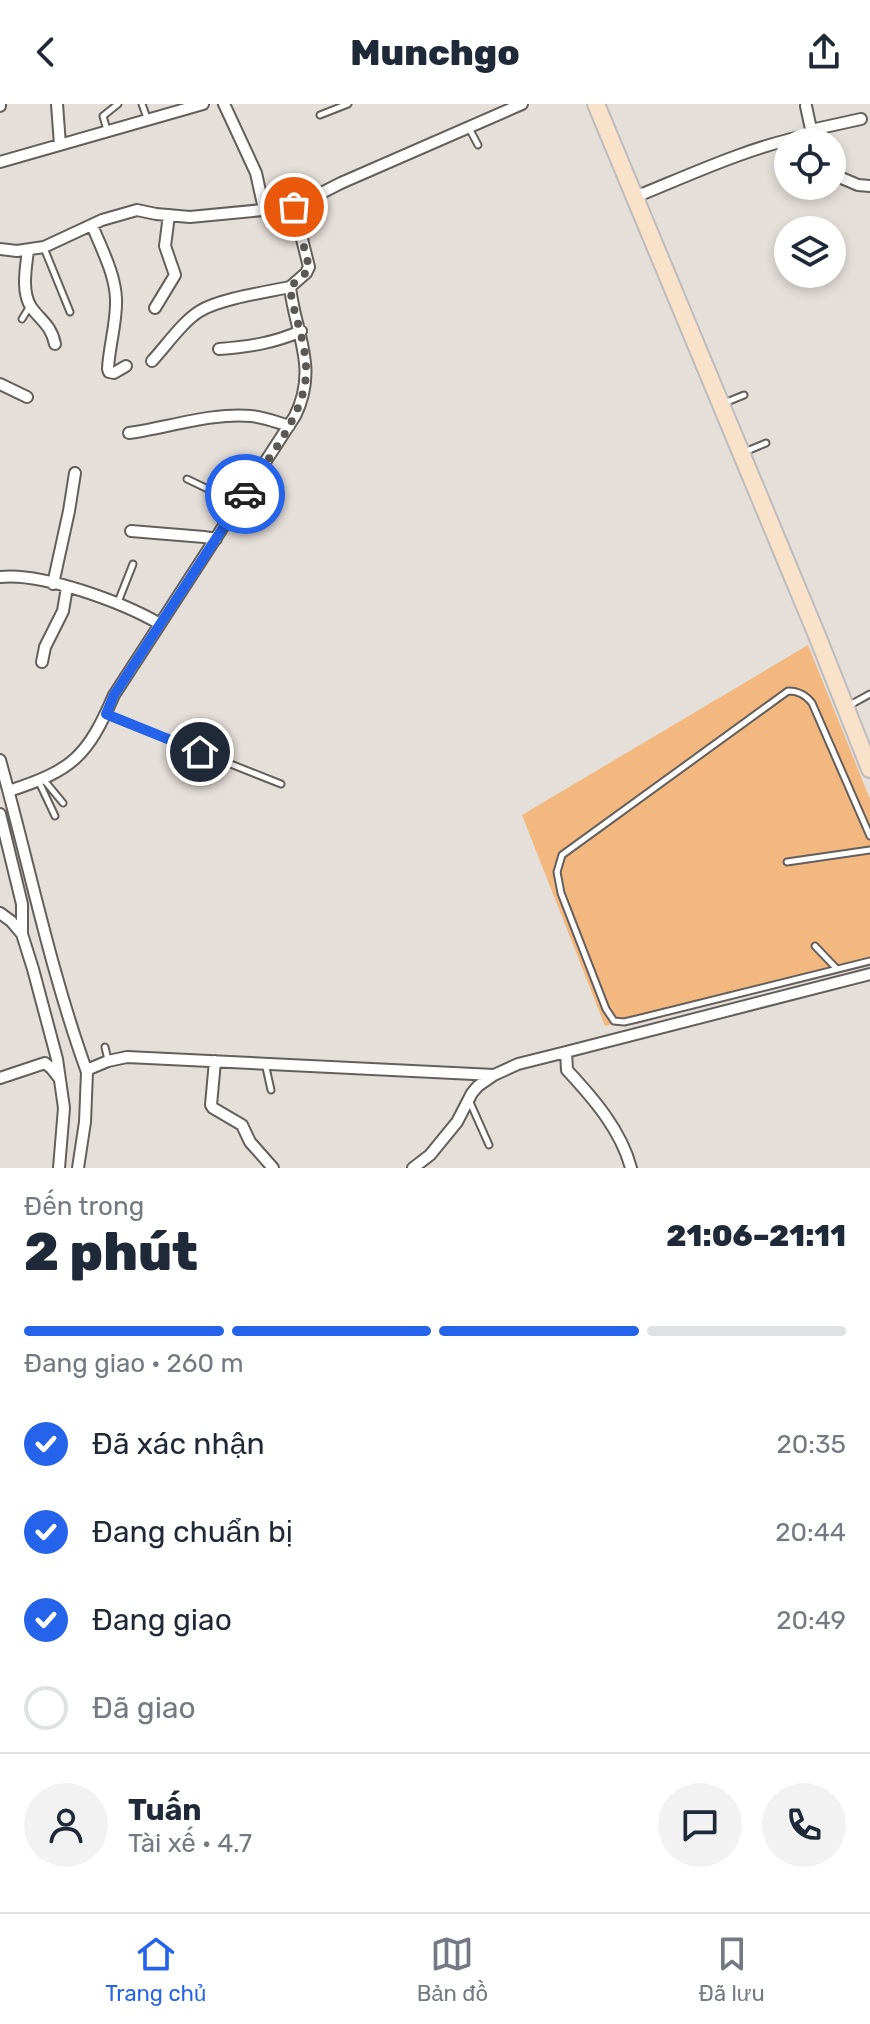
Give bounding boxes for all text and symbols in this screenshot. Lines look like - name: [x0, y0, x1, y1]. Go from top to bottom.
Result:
- icon: back: [24, 30, 68, 74]
- icon: share: [802, 30, 846, 74]
- text: Munchgo: [350, 31, 520, 74]
- map controls: [774, 128, 846, 288]
- button: locate: [774, 128, 846, 200]
- pin: [260, 173, 328, 241]
- icon: bag: [272, 185, 316, 229]
- button: layers: [774, 216, 846, 288]
- courier: [205, 454, 285, 534]
- icon: car: [223, 472, 267, 516]
- pin: [166, 718, 234, 786]
- icon: home: [178, 730, 222, 774]
- text: Đến trong: [24, 1191, 144, 1222]
- text: 21:06–21:11: [666, 1218, 846, 1254]
- text: 2 phút: [24, 1221, 198, 1283]
- text: Đang giao · 260 m: [24, 1348, 244, 1379]
- icon: check: [24, 1422, 68, 1466]
- text: Đã xác nhận: [92, 1426, 265, 1462]
- text: 20:35: [777, 1429, 846, 1460]
- icon: check: [24, 1510, 68, 1554]
- text: Đang chuẩn bị: [92, 1514, 293, 1550]
- text: 20:44: [775, 1517, 846, 1548]
- icon: check: [24, 1598, 68, 1642]
- text: Đang giao: [92, 1602, 232, 1638]
- text: 20:49: [776, 1605, 846, 1636]
- text: Đã giao: [92, 1690, 196, 1726]
- button: person: [24, 1783, 108, 1867]
- button: chat: [658, 1783, 742, 1867]
- button: phone: [762, 1783, 846, 1867]
- text: Tuấn: [128, 1792, 202, 1828]
- text: Tài xế · 4.7: [128, 1828, 252, 1859]
- tab: Trang chủ: [105, 1932, 206, 2007]
- tab: Bản đồ: [417, 1932, 488, 2007]
- tab: Đã lưu: [699, 1932, 765, 2007]

